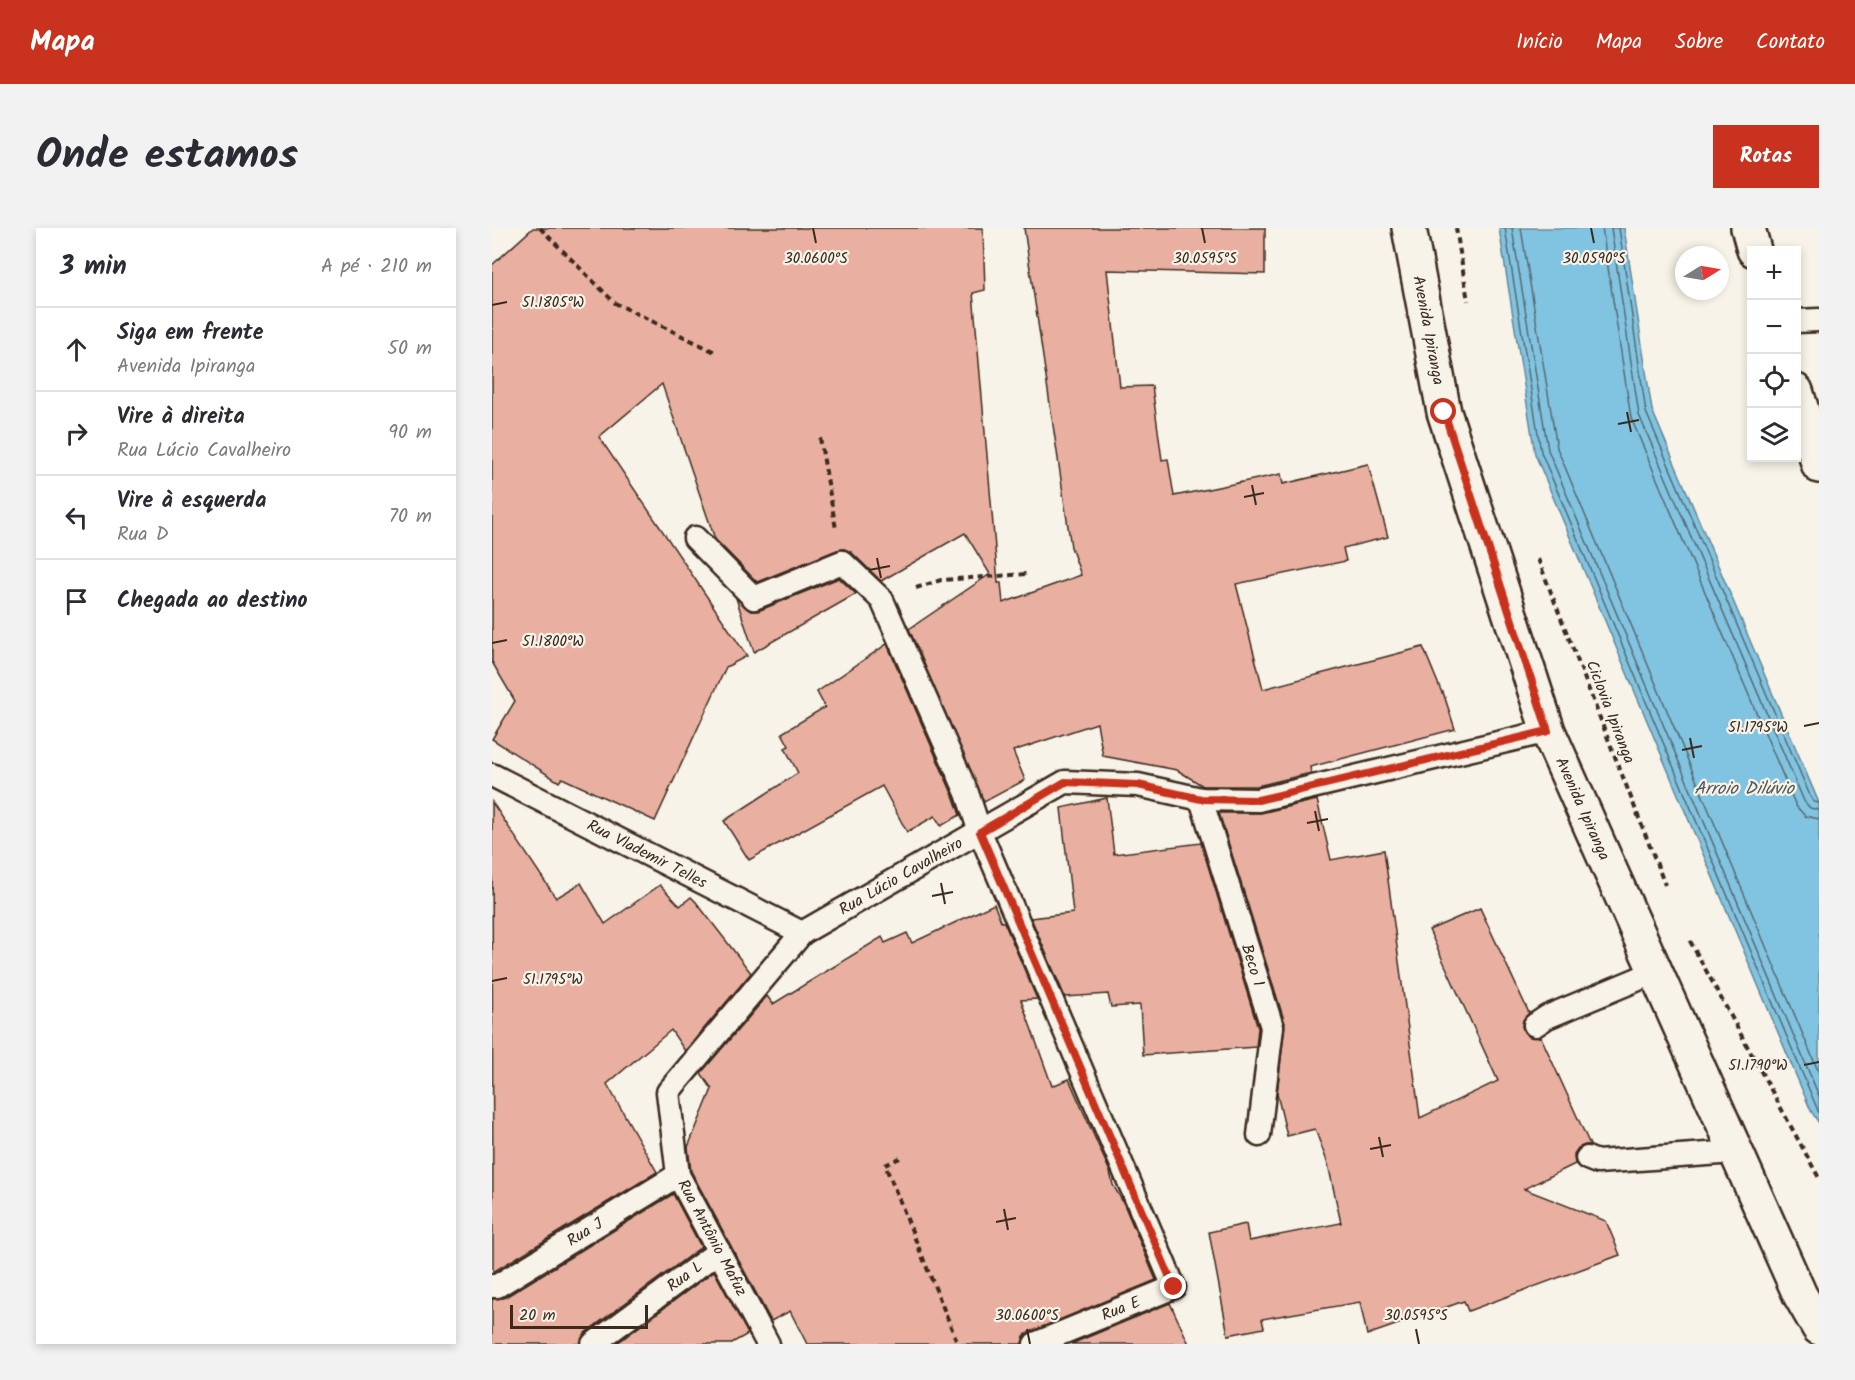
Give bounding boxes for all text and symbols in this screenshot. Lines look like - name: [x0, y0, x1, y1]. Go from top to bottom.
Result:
- text: Mapa: [30, 20, 95, 65]
- text: Início: [1516, 26, 1563, 59]
- text: Mapa: [1596, 26, 1642, 59]
- text: Sobre: [1675, 26, 1723, 59]
- text: Contato: [1756, 26, 1825, 59]
- text: Onde estamos: [36, 123, 298, 190]
- button: Rotas: [1713, 125, 1819, 188]
- text: 3 min: [60, 246, 127, 288]
- north arrow: [1675, 246, 1729, 300]
- map controls: [1747, 246, 1801, 462]
- button: +: [1747, 246, 1801, 300]
- text: 30.0600°S: [784, 247, 848, 271]
- text: 30.0595°S: [1173, 247, 1237, 271]
- text: 30.0590°S: [1562, 247, 1626, 271]
- text: A pé · 210 m: [321, 251, 432, 283]
- street label: Avenida Ipiranga: [1406, 273, 1451, 387]
- text: 51.1805°W: [522, 291, 584, 315]
- button: −: [1747, 300, 1801, 354]
- text: Siga em frente: [117, 316, 263, 351]
- icon: ahead: [60, 333, 93, 366]
- text: 50 m: [387, 333, 432, 365]
- text: Avenida Ipiranga: [117, 351, 255, 383]
- button: locate: [1747, 354, 1801, 408]
- route start: [1430, 398, 1456, 424]
- text: Vire à direita: [117, 400, 245, 435]
- button: layers: [1747, 408, 1801, 462]
- icon: right: [60, 417, 93, 450]
- text: 90 m: [388, 417, 432, 449]
- text: Rua Lúcio Cavalheiro: [117, 435, 291, 467]
- text: Vire à esquerda: [117, 484, 266, 519]
- icon: left: [60, 501, 93, 534]
- text: 70 m: [389, 501, 432, 533]
- text: Rua D: [117, 519, 169, 551]
- text: Chegada ao destino: [117, 584, 308, 619]
- icon: arrive: [60, 585, 93, 618]
- text: 51.1800°W: [522, 630, 584, 654]
- street label: Ciclovia Ipiranga: [1579, 657, 1641, 767]
- text: 51.1795°W: [1728, 716, 1788, 740]
- street label: Avenida Ipiranga: [1549, 753, 1617, 864]
- water label: Arroio Dilúvio: [1694, 775, 1796, 804]
- street label: Rua Vlademir Telles: [583, 813, 712, 895]
- street label: Rua Lúcio Cavalheiro: [834, 831, 968, 922]
- street label: Beco 1: [1234, 941, 1271, 989]
- text: 51.1795°W: [523, 968, 583, 992]
- text: 51.1790°W: [1728, 1054, 1788, 1078]
- street label: Rua Antônio Mafuz: [671, 1175, 753, 1301]
- street label: Rua J: [562, 1211, 608, 1253]
- street label: Rua L: [661, 1254, 708, 1298]
- route end: [1160, 1273, 1186, 1299]
- street label: Rua E: [1098, 1290, 1145, 1328]
- scale bar: [510, 1302, 648, 1330]
- text: 20 m: [519, 1303, 555, 1328]
- text: 30.0600°S: [995, 1304, 1059, 1328]
- text: 30.0595°S: [1384, 1304, 1448, 1328]

